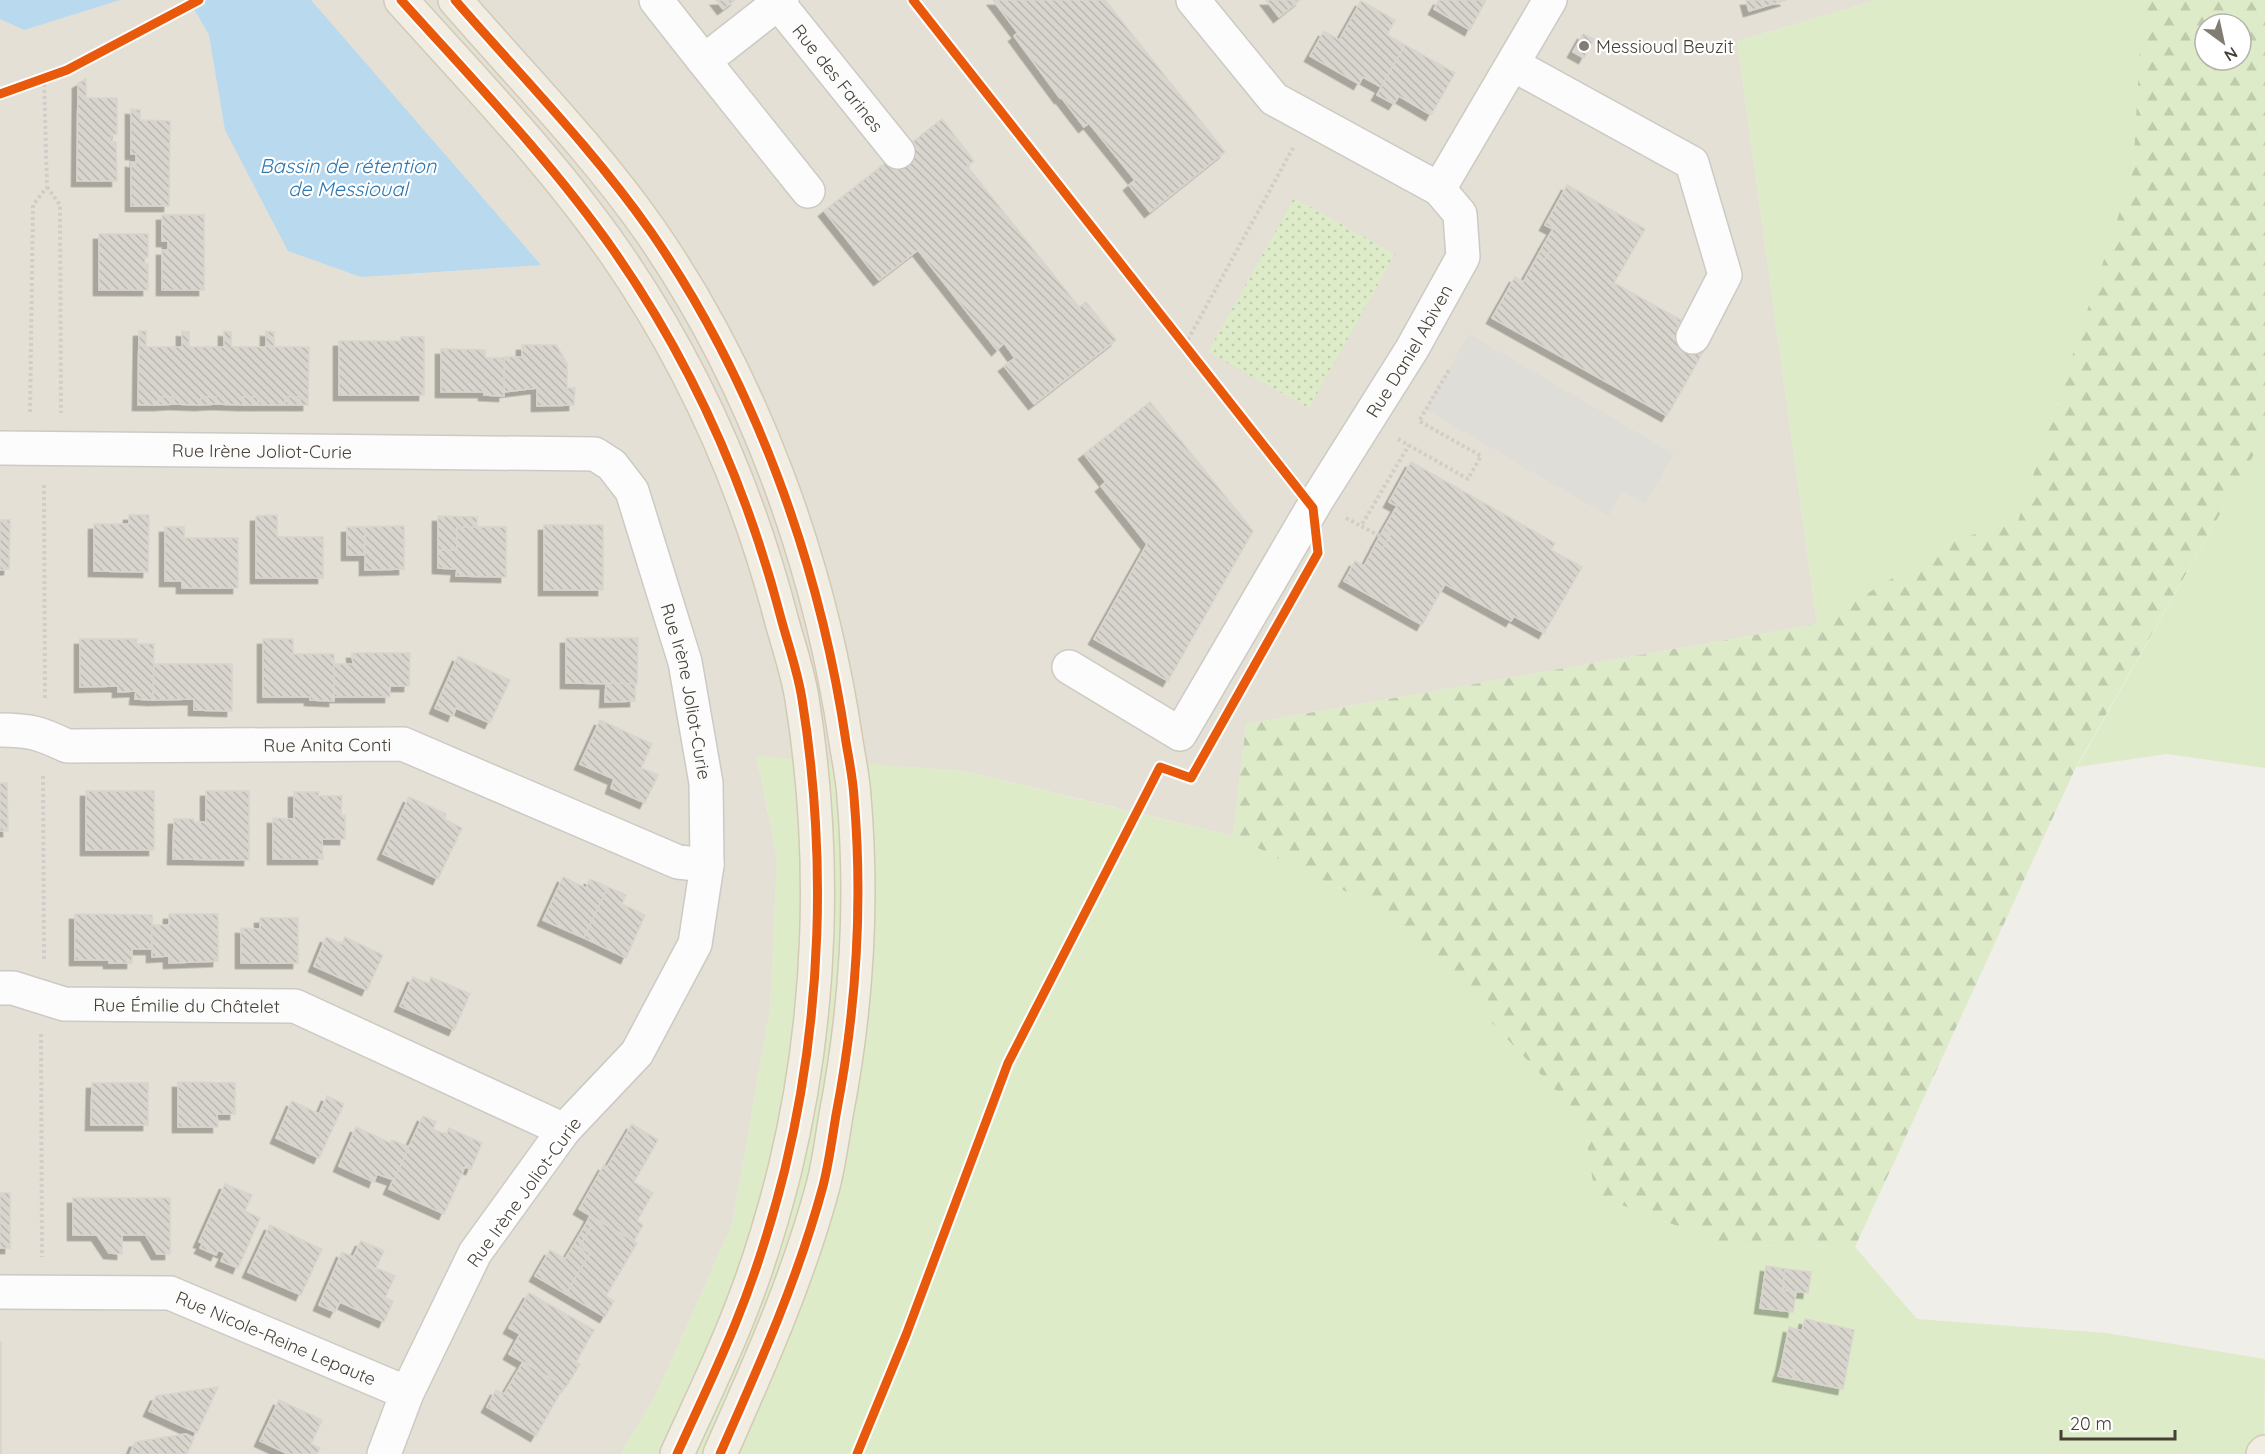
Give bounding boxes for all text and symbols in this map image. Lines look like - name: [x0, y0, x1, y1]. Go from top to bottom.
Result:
- north arrow: [2193, 12, 2253, 72]
- street label: Rue des Farines: [788, 19, 889, 136]
- place label: Messioual Beuzit: [1596, 35, 1734, 58]
- marker: Messioual Beuzit: [1577, 39, 1591, 53]
- text: N: [2221, 43, 2242, 66]
- water label: Bassin de rétention de Messioual: [260, 153, 437, 201]
- street label: Rue Daniel Abiven: [1360, 280, 1457, 422]
- street label: Rue Irène Joliot-Curie: [172, 438, 352, 463]
- street label: Rue Irène Joliot-Curie: [656, 600, 717, 781]
- street label: Rue Anita Conti: [263, 733, 391, 756]
- street label: Rue Émilie du Châtelet: [93, 993, 280, 1017]
- street label: Rue Irène Joliot-Curie: [462, 1112, 586, 1272]
- street label: Rue Nicole-Reine Lepaute: [172, 1285, 379, 1390]
- scale bar: [2061, 1403, 2175, 1441]
- text: 20 m: [2070, 1412, 2112, 1435]

